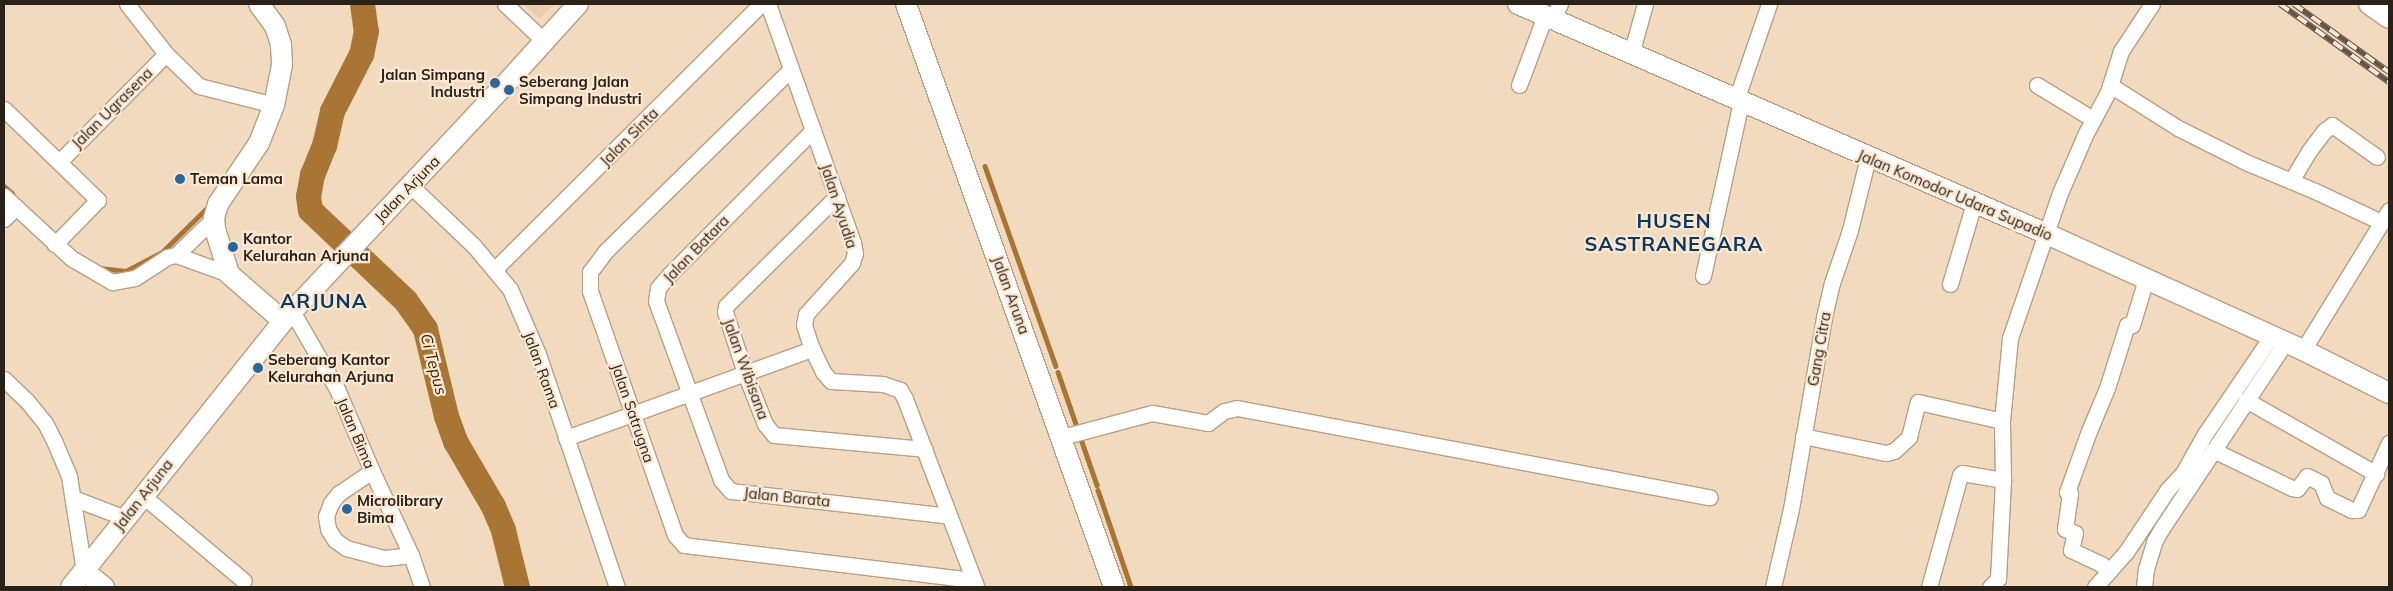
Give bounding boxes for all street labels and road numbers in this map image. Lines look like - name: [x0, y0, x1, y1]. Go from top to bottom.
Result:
- street label: Jalan Ugrasena: [68, 64, 156, 152]
- street label: Jalan Sinta: [596, 104, 662, 170]
- street label: Jalan Komodor Udara Supadio: [1855, 146, 2055, 244]
- street label: Jalan Arjuna: [371, 152, 443, 226]
- street label: Jalan Ayudia: [817, 161, 861, 251]
- street label: Jalan Batara: [659, 211, 733, 287]
- street label: Jalan Aruna: [988, 253, 1034, 337]
- street label: Gang Citra: [1804, 310, 1834, 388]
- street label: Jalan Wibisana: [719, 316, 773, 422]
- street label: Jalan Rama: [520, 329, 564, 411]
- street label: Jalan Satrugna: [608, 361, 658, 465]
- street label: Jalan Bima: [333, 395, 379, 471]
- street label: Jalan Arjuna: [110, 456, 176, 534]
- street label: Jalan Barata: [743, 484, 831, 510]

